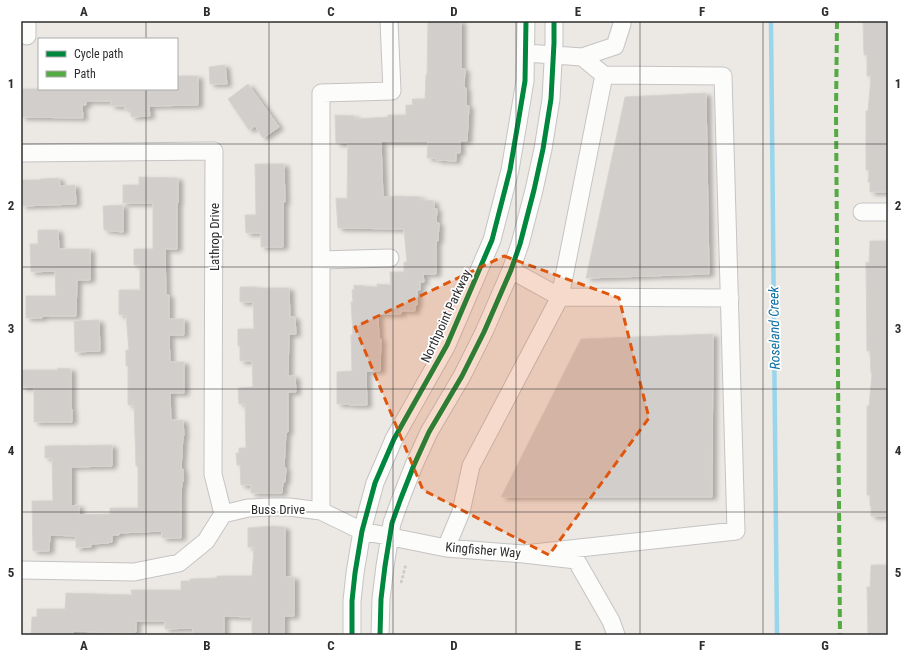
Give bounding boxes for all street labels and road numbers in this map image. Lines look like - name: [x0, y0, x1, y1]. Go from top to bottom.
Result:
- street label: Lathrop Drive: [207, 203, 222, 271]
- street label: Northpoint Parkway: [418, 266, 474, 365]
- street label: Buss Drive: [251, 502, 305, 517]
- street label: Kingfisher Way: [445, 539, 522, 561]

